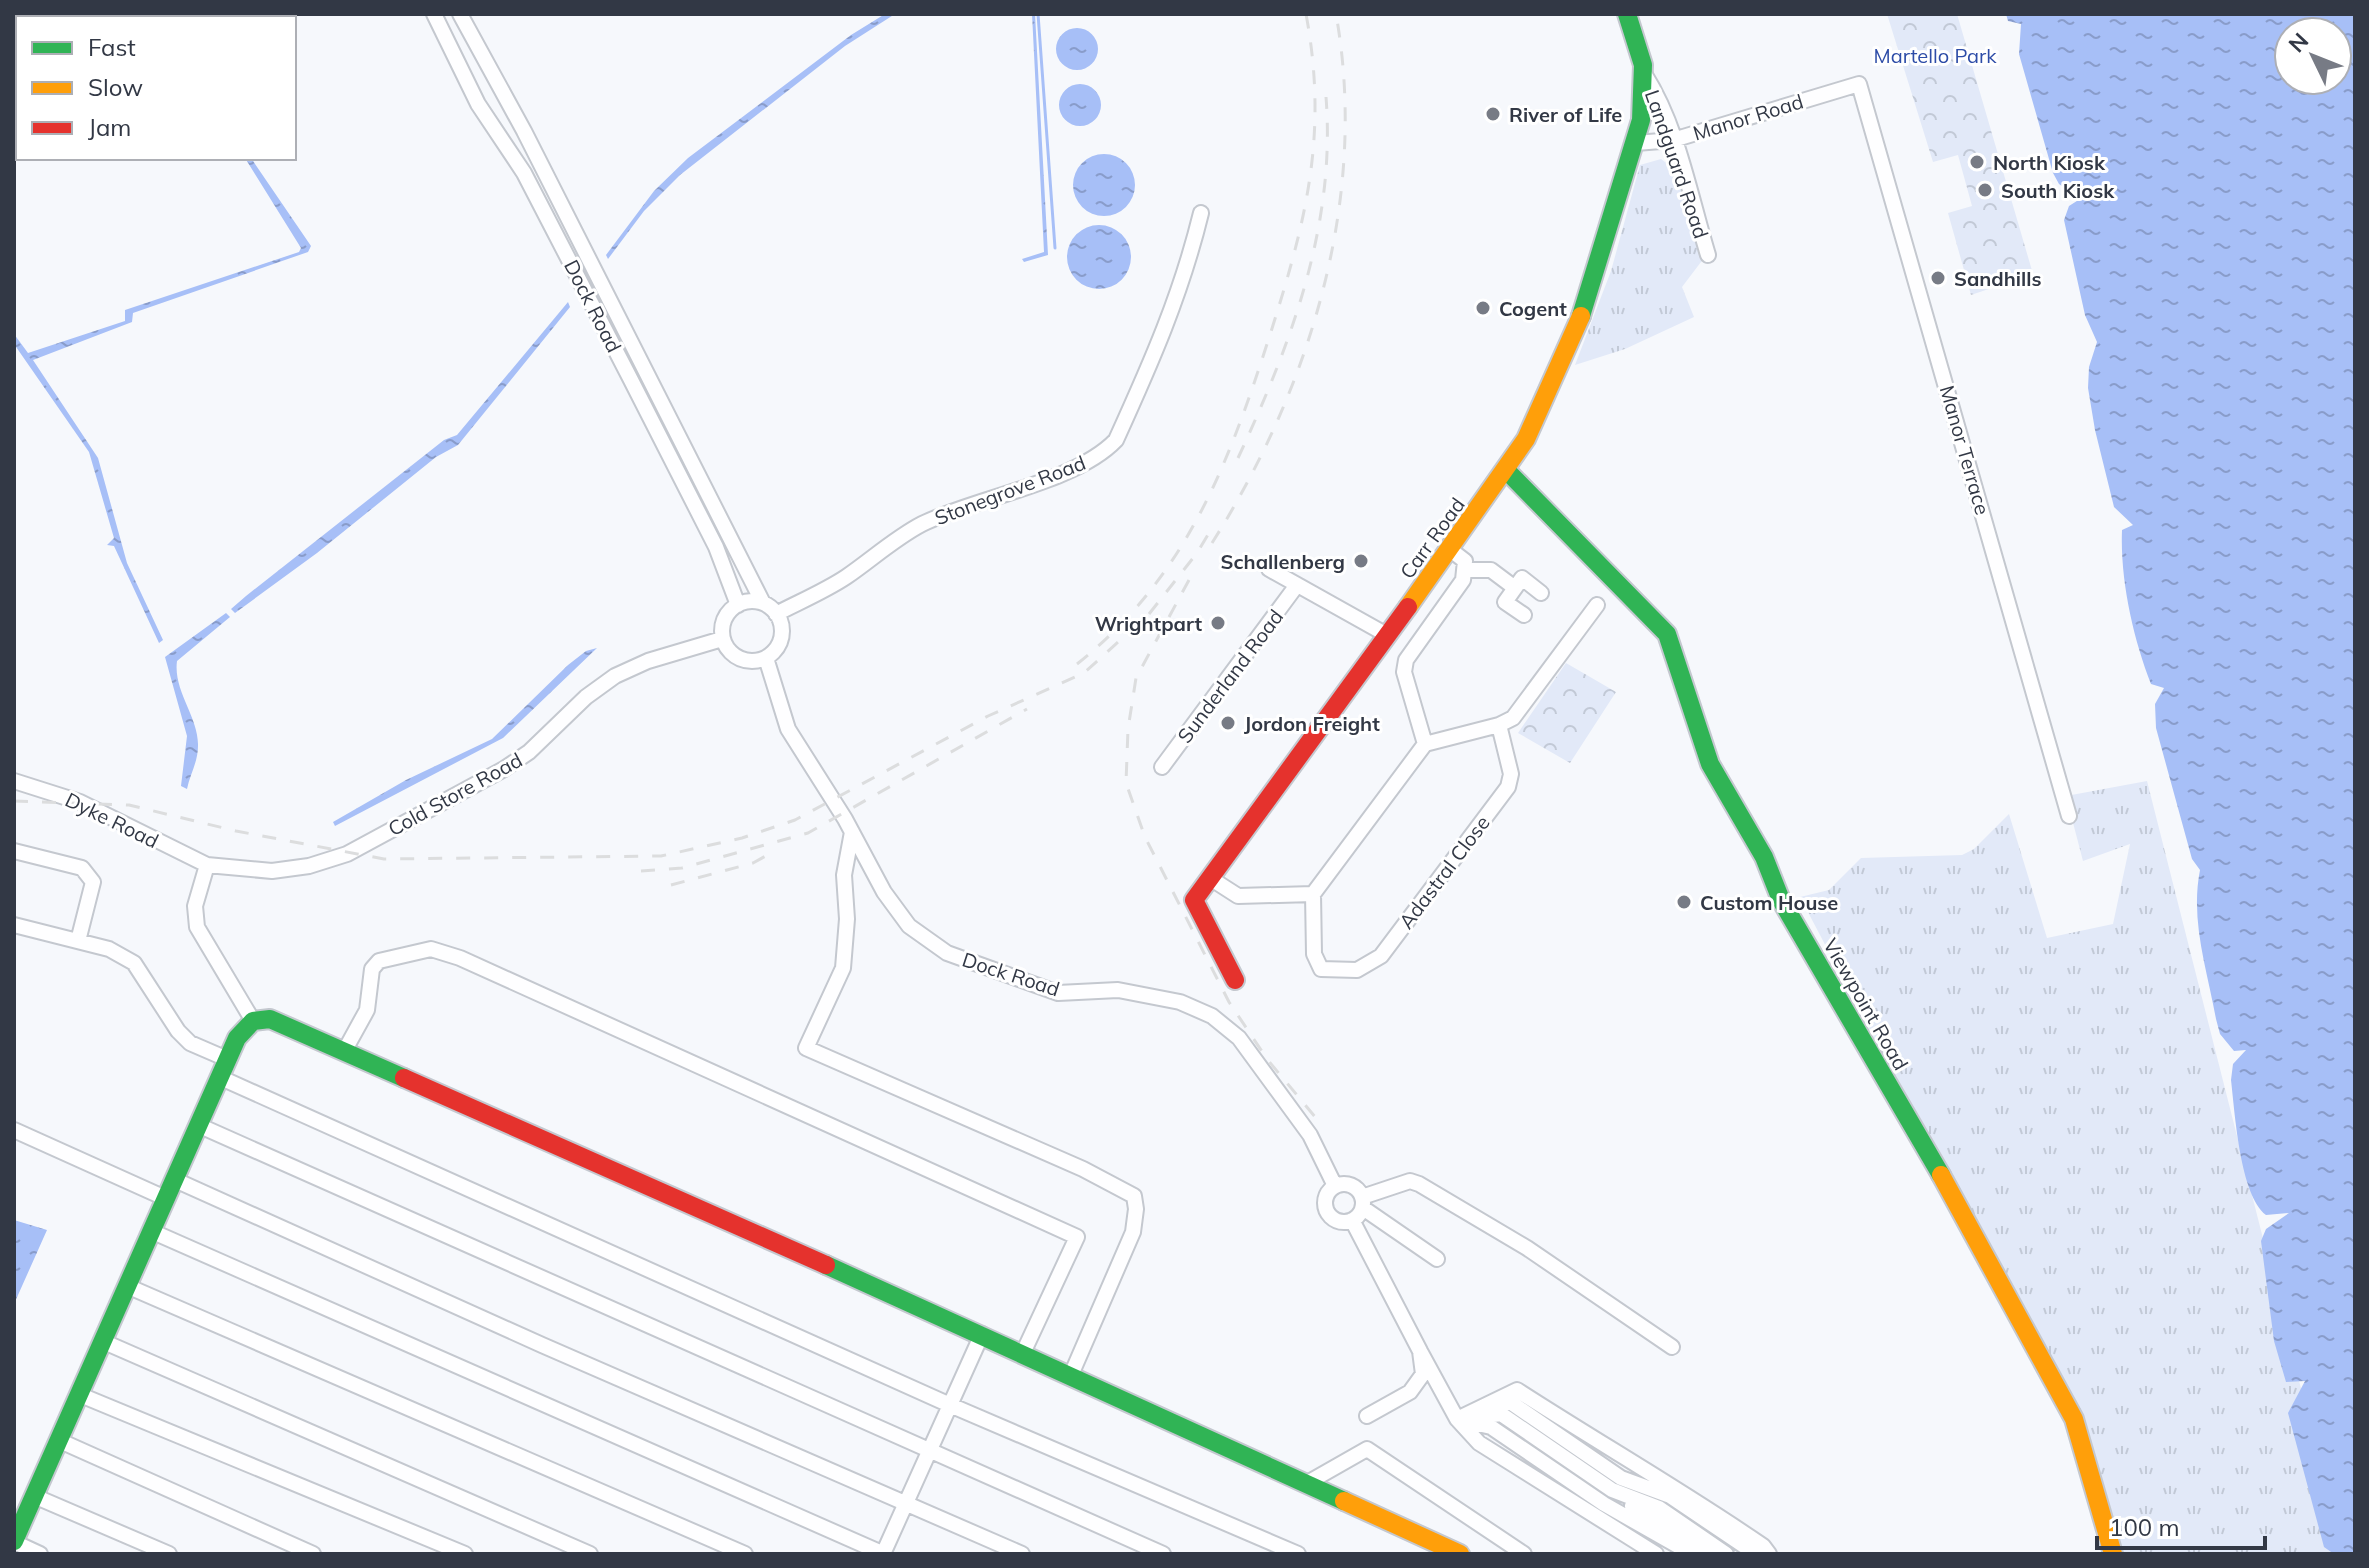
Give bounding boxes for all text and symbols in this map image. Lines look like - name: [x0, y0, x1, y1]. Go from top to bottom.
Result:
- legend: [16, 16, 296, 160]
- north arrow: [2273, 16, 2353, 96]
- text: N: [2282, 27, 2314, 58]
- text: Fast: [88, 32, 136, 62]
- park label: Martello Park: [1874, 43, 1997, 68]
- text: Slow: [88, 72, 143, 102]
- street label: Landguard Road: [1640, 86, 1714, 242]
- street label: Manor Road: [1690, 88, 1806, 146]
- place label: River of Life: [1509, 102, 1622, 127]
- marker: River of Life: [1484, 105, 1502, 123]
- text: Jam: [88, 112, 131, 142]
- place label: North Kiosk: [1993, 150, 2106, 175]
- marker: North Kiosk: [1968, 153, 1986, 171]
- place label: South Kiosk: [2001, 178, 2115, 203]
- marker: South Kiosk: [1976, 181, 1994, 199]
- street label: Dock Road: [559, 255, 627, 357]
- place label: Sandhills: [1954, 266, 2042, 291]
- marker: Sandhills: [1929, 269, 1947, 287]
- place label: Cogent: [1499, 296, 1567, 321]
- marker: Cogent: [1474, 299, 1492, 317]
- street label: Manor Terrace: [1935, 383, 1995, 517]
- street label: Stonegrove Road: [931, 450, 1089, 530]
- street label: Carr Road: [1394, 493, 1470, 583]
- place label: Schallenberg: [1221, 549, 1345, 574]
- marker: Schallenberg: [1352, 552, 1370, 570]
- street label: Sunderland Road: [1172, 604, 1288, 748]
- place label: Wrightpart: [1095, 611, 1202, 636]
- marker: Wrightpart: [1209, 614, 1227, 632]
- place label: Jordon Freight: [1244, 711, 1380, 736]
- marker: Jordon Freight: [1219, 714, 1237, 732]
- street label: Cold Store Road: [384, 747, 526, 841]
- street label: Dyke Road: [61, 787, 163, 853]
- street label: Adastral Close: [1393, 810, 1495, 934]
- place label: Custom House: [1700, 890, 1838, 915]
- marker: Custom House: [1675, 893, 1693, 911]
- street label: Viewpoint Road: [1818, 934, 1914, 1074]
- street label: Dock Road: [959, 947, 1063, 1001]
- scale bar: [2097, 1500, 2265, 1550]
- text: 100 m: [2109, 1512, 2180, 1542]

